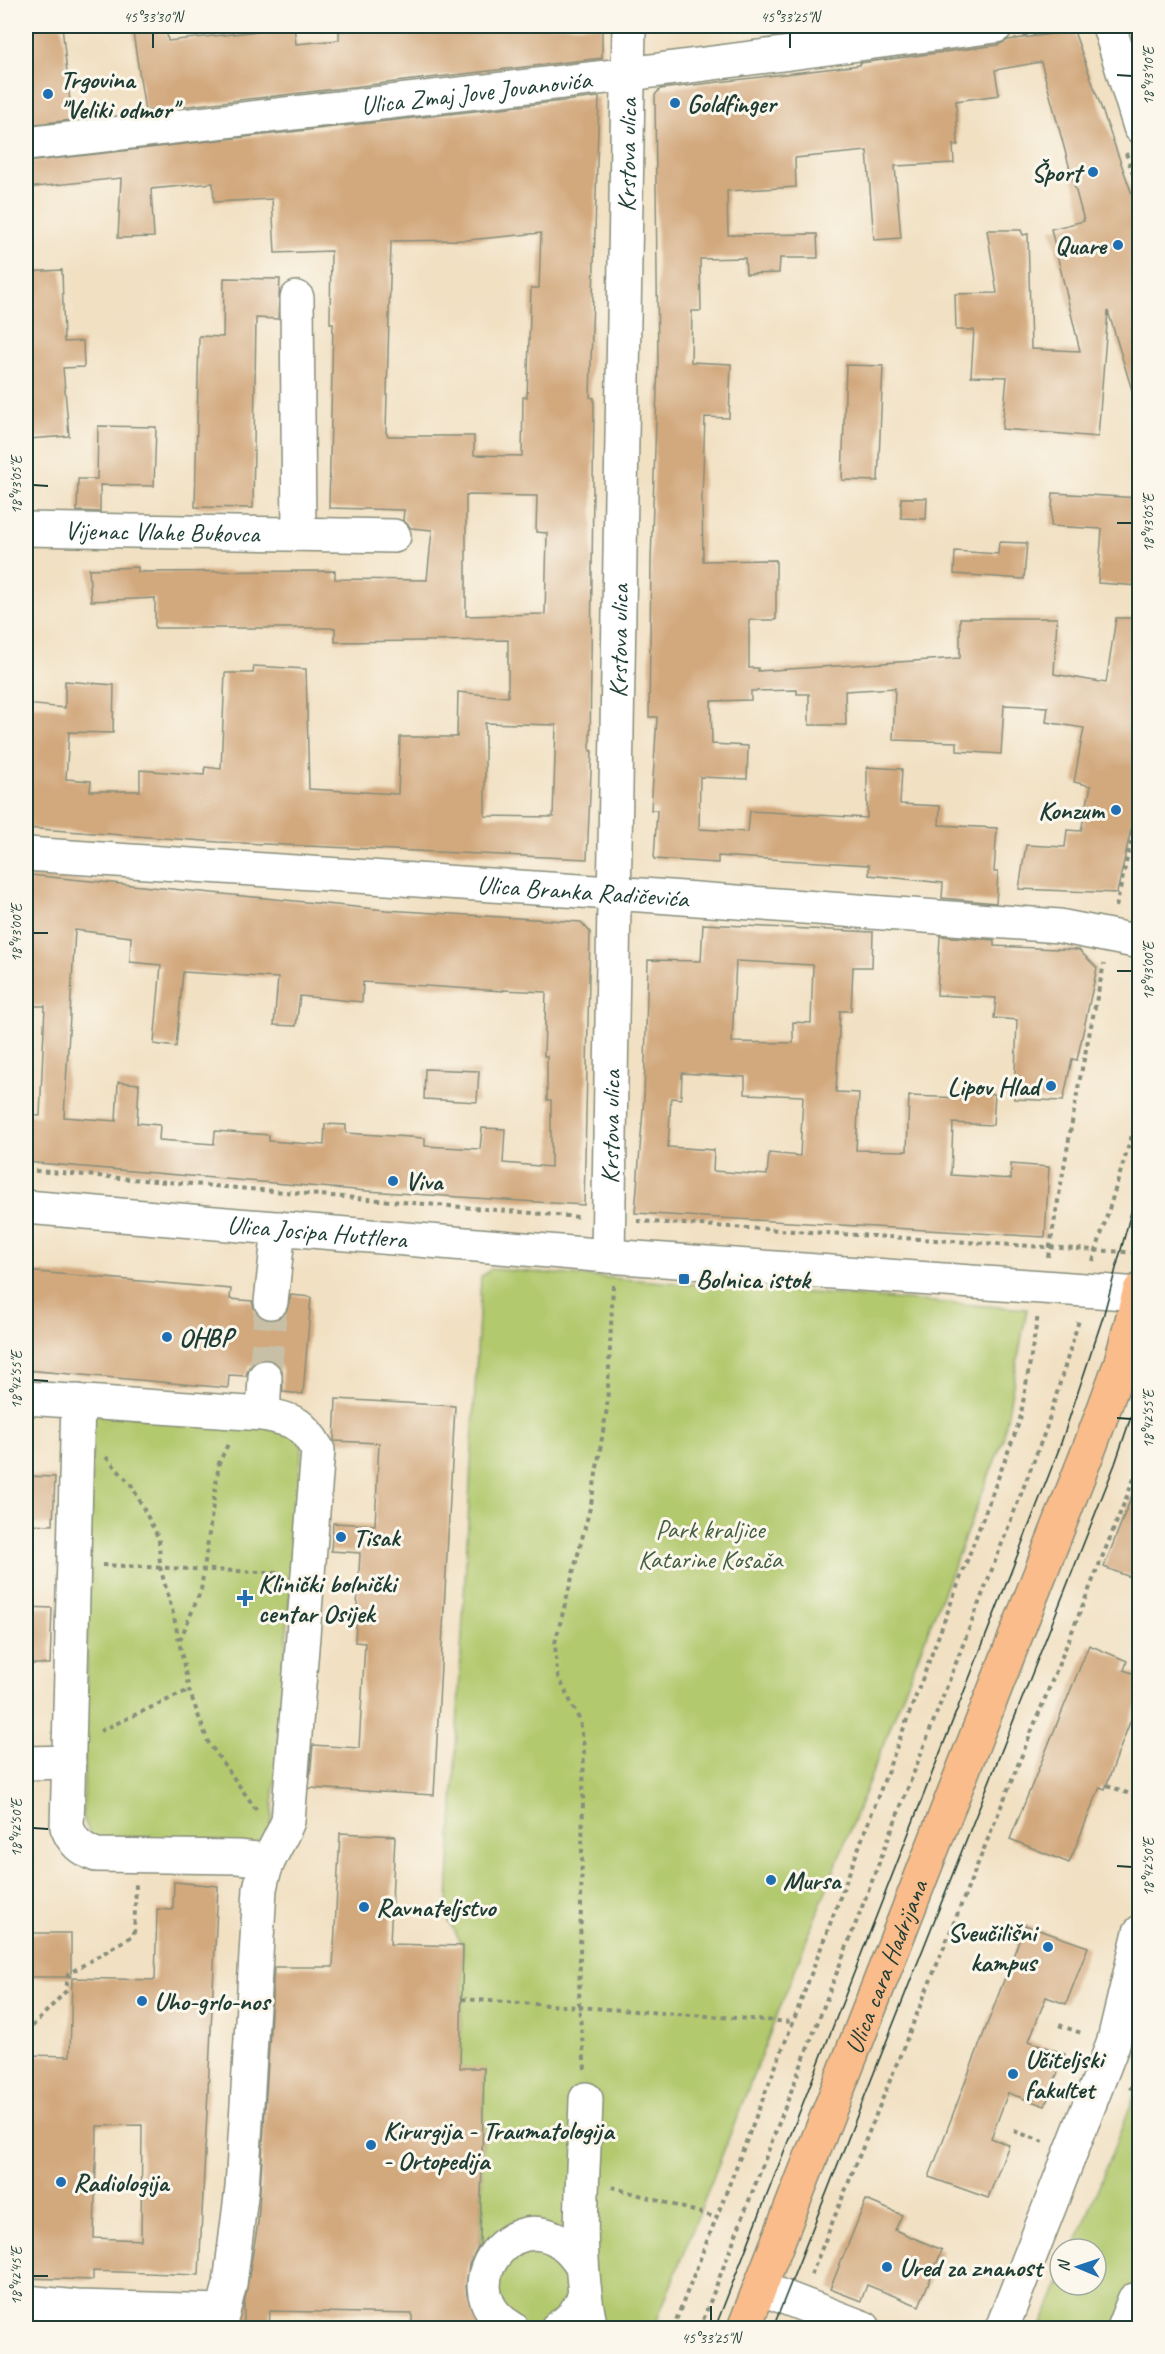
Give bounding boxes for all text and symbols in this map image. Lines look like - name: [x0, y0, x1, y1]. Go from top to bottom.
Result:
- text: 45°33'30"N: [123, 8, 186, 27]
- text: 45°33'25"N: [760, 8, 823, 27]
- text: 18°43'10"E: [1139, 45, 1158, 105]
- place label: Trgovina "Veliki odmor": [60, 63, 183, 126]
- street label: Ulica Zmaj Jove Jovanovića: [359, 63, 595, 122]
- marker: Trgovina "Veliki odmor": [41, 87, 55, 101]
- place label: Goldfinger: [687, 87, 778, 120]
- marker: Goldfinger: [668, 96, 682, 110]
- street label: Krstova ulica: [610, 97, 645, 212]
- place label: Šport: [1031, 156, 1085, 189]
- marker: Šport: [1086, 165, 1100, 179]
- place label: Quare: [1055, 229, 1108, 262]
- marker: Quare: [1111, 238, 1125, 252]
- text: 18°43'05"E: [7, 454, 26, 514]
- text: 18°43'05"E: [1139, 492, 1158, 552]
- street label: Vijenac Vlahe Bukovca: [64, 514, 261, 550]
- street label: Krstova ulica: [602, 583, 636, 698]
- place label: Konzum: [1038, 794, 1105, 827]
- marker: Konzum: [1109, 803, 1123, 817]
- street label: Ulica Branka Radičevića: [476, 868, 691, 915]
- text: 18°43'00"E: [7, 902, 26, 962]
- text: 18°43'00"E: [1139, 940, 1158, 1000]
- street label: Krstova ulica: [593, 1068, 628, 1184]
- place label: Lipov Hlad: [948, 1070, 1044, 1103]
- marker: Lipov Hlad: [1044, 1079, 1058, 1093]
- place label: Viva: [405, 1165, 445, 1198]
- marker: Viva: [386, 1174, 400, 1188]
- street label: Ulica Josipa Huttlera: [226, 1208, 410, 1256]
- place label: Bolnica istok: [696, 1263, 812, 1296]
- marker: Bolnica istok: [677, 1272, 691, 1286]
- place label: OHBP: [179, 1321, 237, 1354]
- marker: OHBP: [160, 1330, 174, 1344]
- text: 18°42'55"E: [7, 1349, 26, 1409]
- text: 18°42'55"E: [1139, 1388, 1158, 1448]
- park label: Park kraljice Katarine Kosača: [638, 1513, 784, 1576]
- place label: Tisak: [353, 1521, 402, 1554]
- marker: Tisak: [334, 1530, 348, 1544]
- place label: Klinički bolnički centar Osijek: [258, 1567, 400, 1630]
- marker: Klinički bolnički centar Osijek: [236, 1589, 254, 1607]
- text: 18°42'50"E: [7, 1797, 26, 1857]
- text: 18°42'50"E: [1139, 1836, 1158, 1896]
- place label: Mursa: [783, 1864, 843, 1897]
- marker: Mursa: [764, 1873, 778, 1887]
- street label: Ulica cara Hadrijana: [837, 1874, 936, 2059]
- place label: Ravnateljstvo: [376, 1891, 497, 1924]
- marker: Ravnateljstvo: [357, 1900, 371, 1914]
- place label: Sveučilišni kampus: [948, 1916, 1040, 1979]
- marker: Sveučilišni kampus: [1041, 1940, 1055, 1954]
- place label: Uho-grlo-nos: [154, 1985, 272, 2018]
- marker: Uho-grlo-nos: [135, 1994, 149, 2008]
- place label: Učiteljski fakultet: [1025, 2043, 1107, 2106]
- marker: Učiteljski fakultet: [1006, 2067, 1020, 2081]
- place label: Kirurgija - Traumatologija - Ortopedija: [383, 2114, 616, 2177]
- marker: Kirurgija - Traumatologija - Ortopedija: [364, 2138, 378, 2152]
- place label: Radiologija: [73, 2166, 171, 2199]
- marker: Radiologija: [54, 2175, 68, 2189]
- north arrow: [1048, 2237, 1108, 2297]
- text: 18°42'45"E: [7, 2245, 26, 2305]
- place label: Ured za znanost: [899, 2251, 1045, 2284]
- text: N: [1054, 2258, 1074, 2272]
- marker: Ured za znanost: [880, 2260, 894, 2274]
- text: 45°33'25"N: [681, 2329, 744, 2348]

